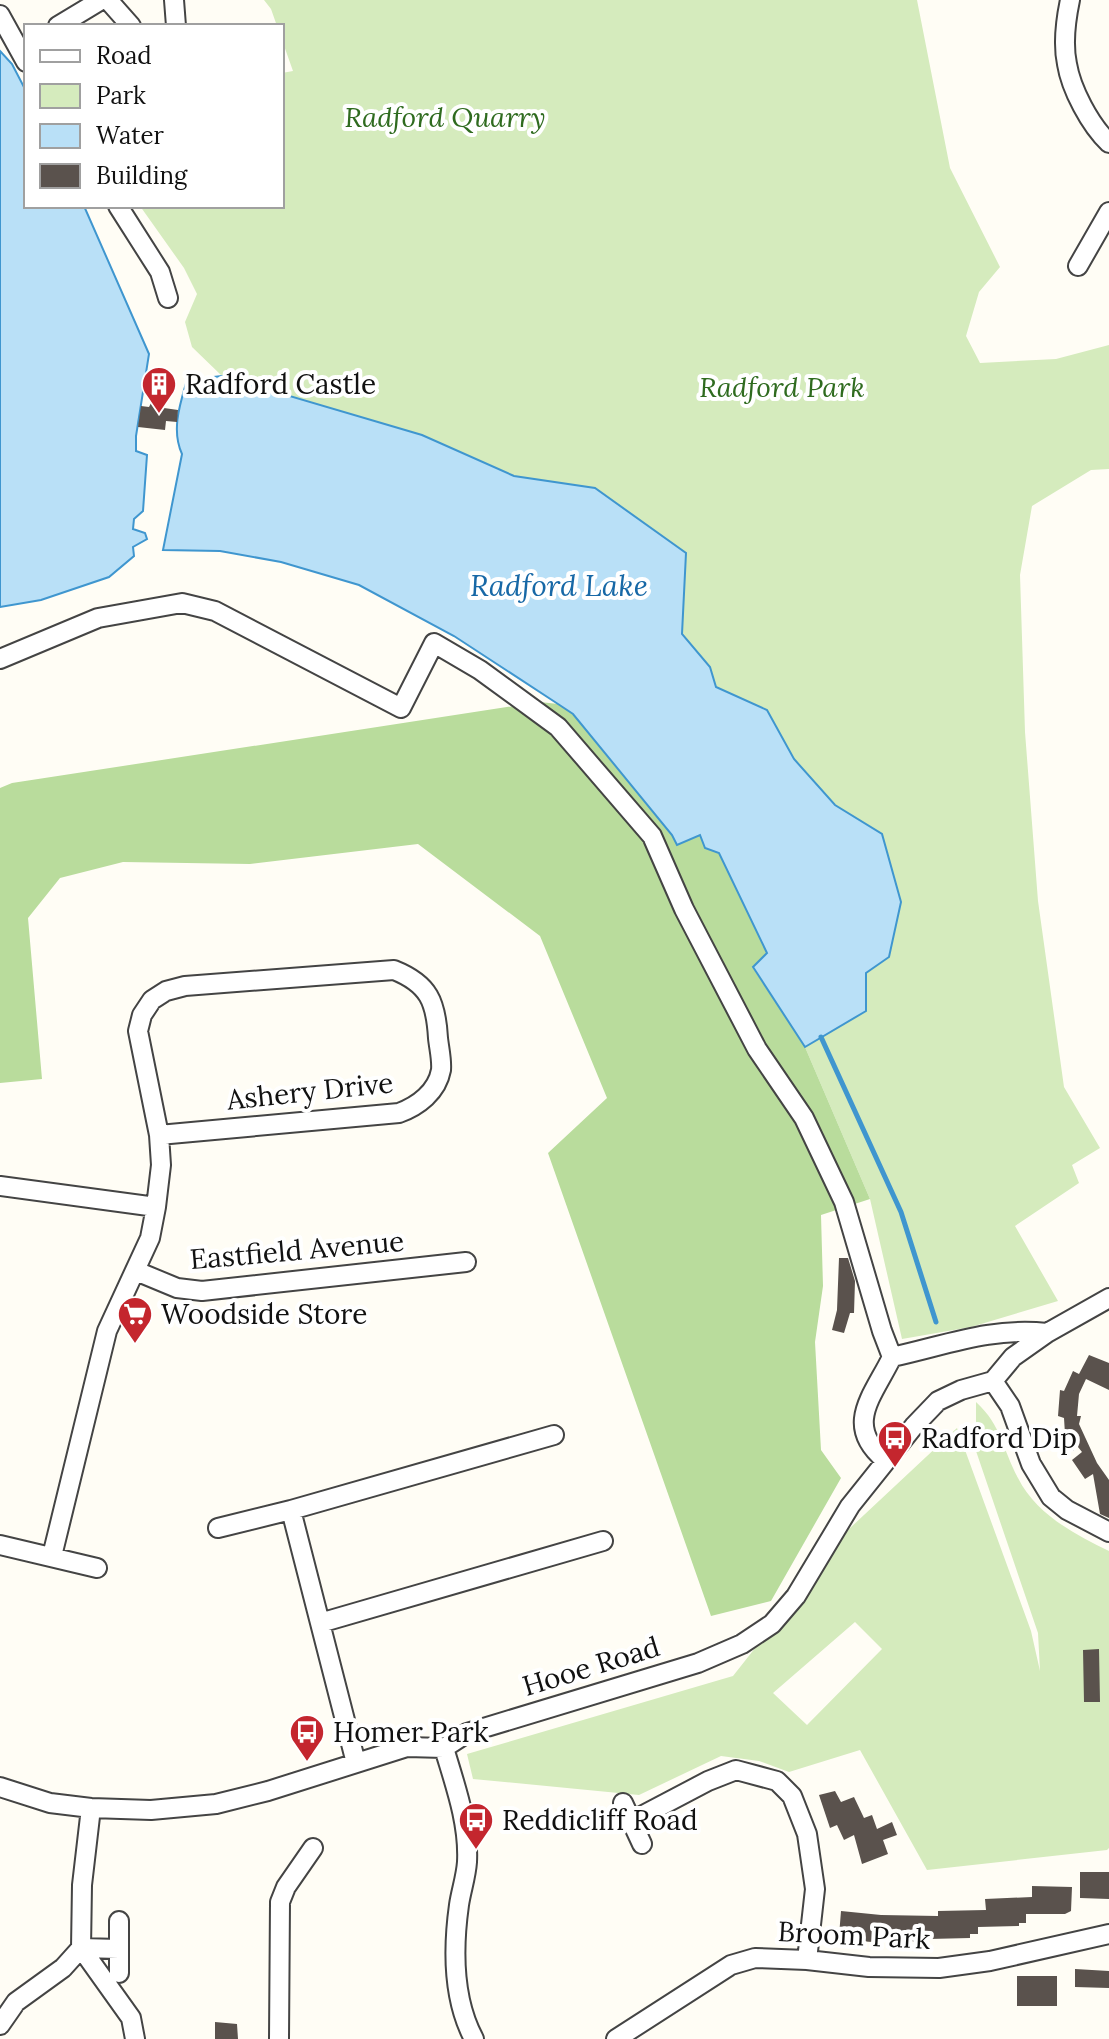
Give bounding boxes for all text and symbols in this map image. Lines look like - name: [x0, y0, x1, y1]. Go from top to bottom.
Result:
- legend: [24, 24, 284, 208]
- text: Road: [96, 40, 152, 71]
- text: Park: [96, 80, 146, 111]
- park label: Radford Quarry: [344, 99, 546, 135]
- text: Water: [96, 120, 164, 151]
- text: Building: [96, 160, 188, 191]
- building icon: Radford Castle: [140, 365, 178, 415]
- place label: Radford Castle: [185, 366, 376, 402]
- park label: Radford Park: [699, 369, 865, 405]
- water label: Radford Lake: [470, 566, 648, 604]
- street label: Ashery Drive: [224, 1064, 395, 1118]
- street label: Eastfield Avenue: [188, 1223, 406, 1277]
- supermarket icon: Woodside Store: [116, 1295, 154, 1345]
- place label: Woodside Store: [161, 1296, 367, 1332]
- bus stop icon: Radford Dip: [876, 1419, 914, 1469]
- place label: Radford Dip: [921, 1420, 1077, 1456]
- street label: Hooe Road: [518, 1628, 664, 1704]
- bus stop icon: Homer Park: [288, 1713, 326, 1763]
- place label: Homer Park: [333, 1714, 489, 1750]
- bus stop icon: Reddicliff Road: [457, 1801, 495, 1851]
- place label: Reddicliff Road: [502, 1802, 698, 1838]
- street label: Broom Park: [777, 1913, 931, 1957]

